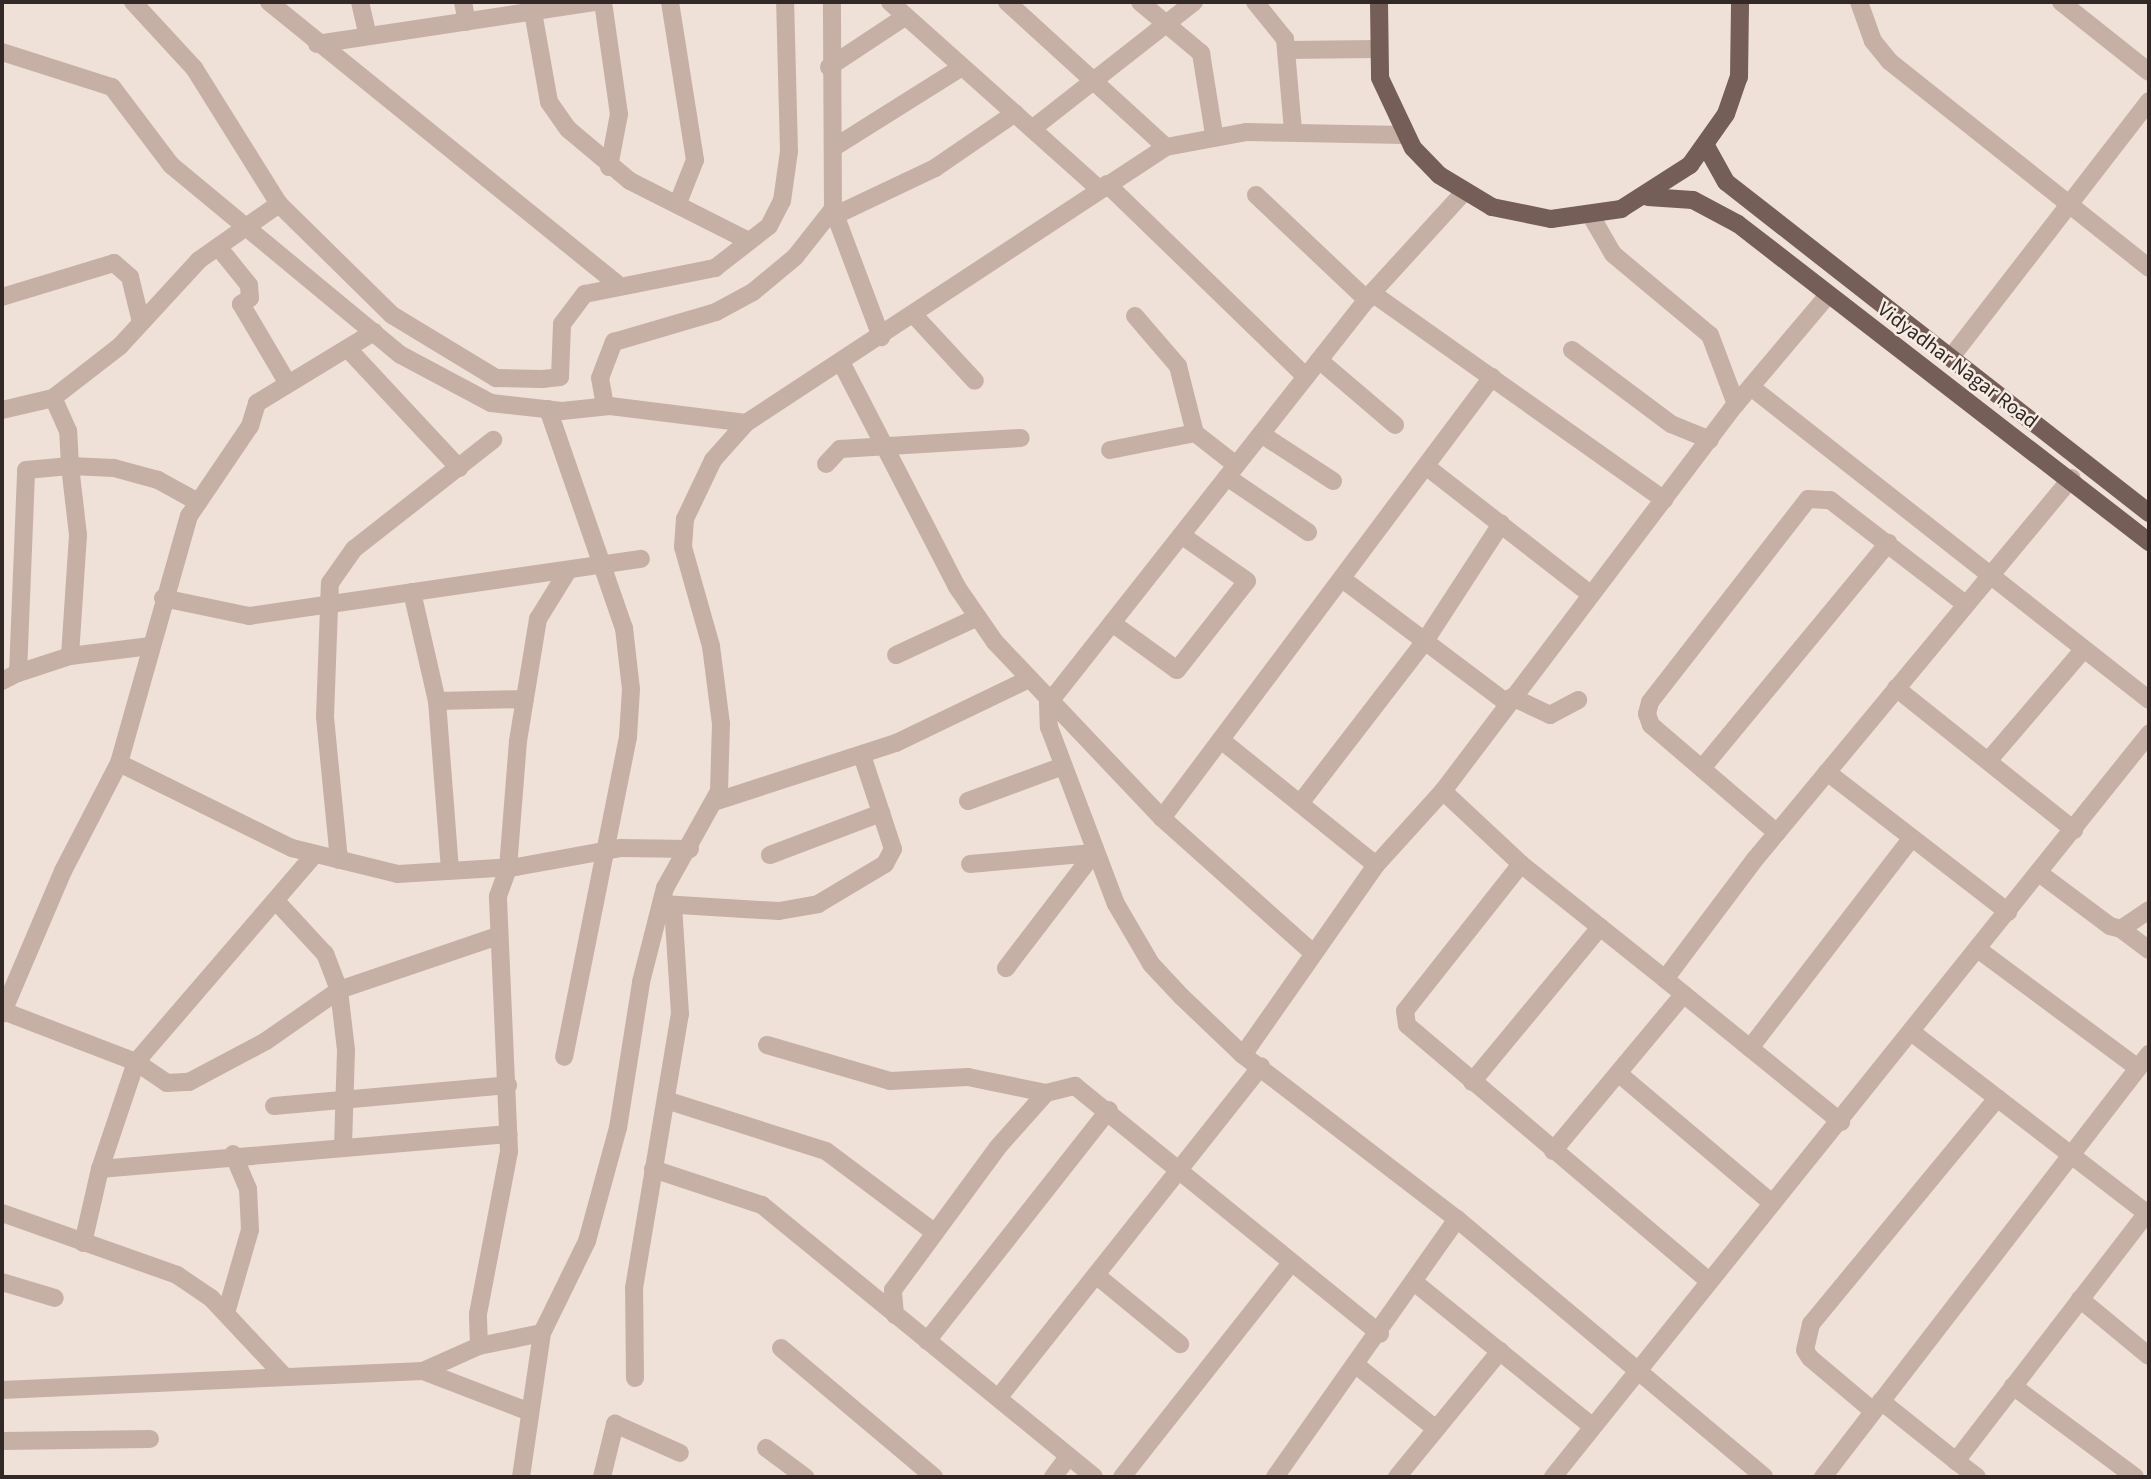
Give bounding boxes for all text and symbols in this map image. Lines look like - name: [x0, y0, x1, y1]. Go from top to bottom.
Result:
- street label: Vidyadhar Nagar Road: [1873, 296, 2043, 434]

